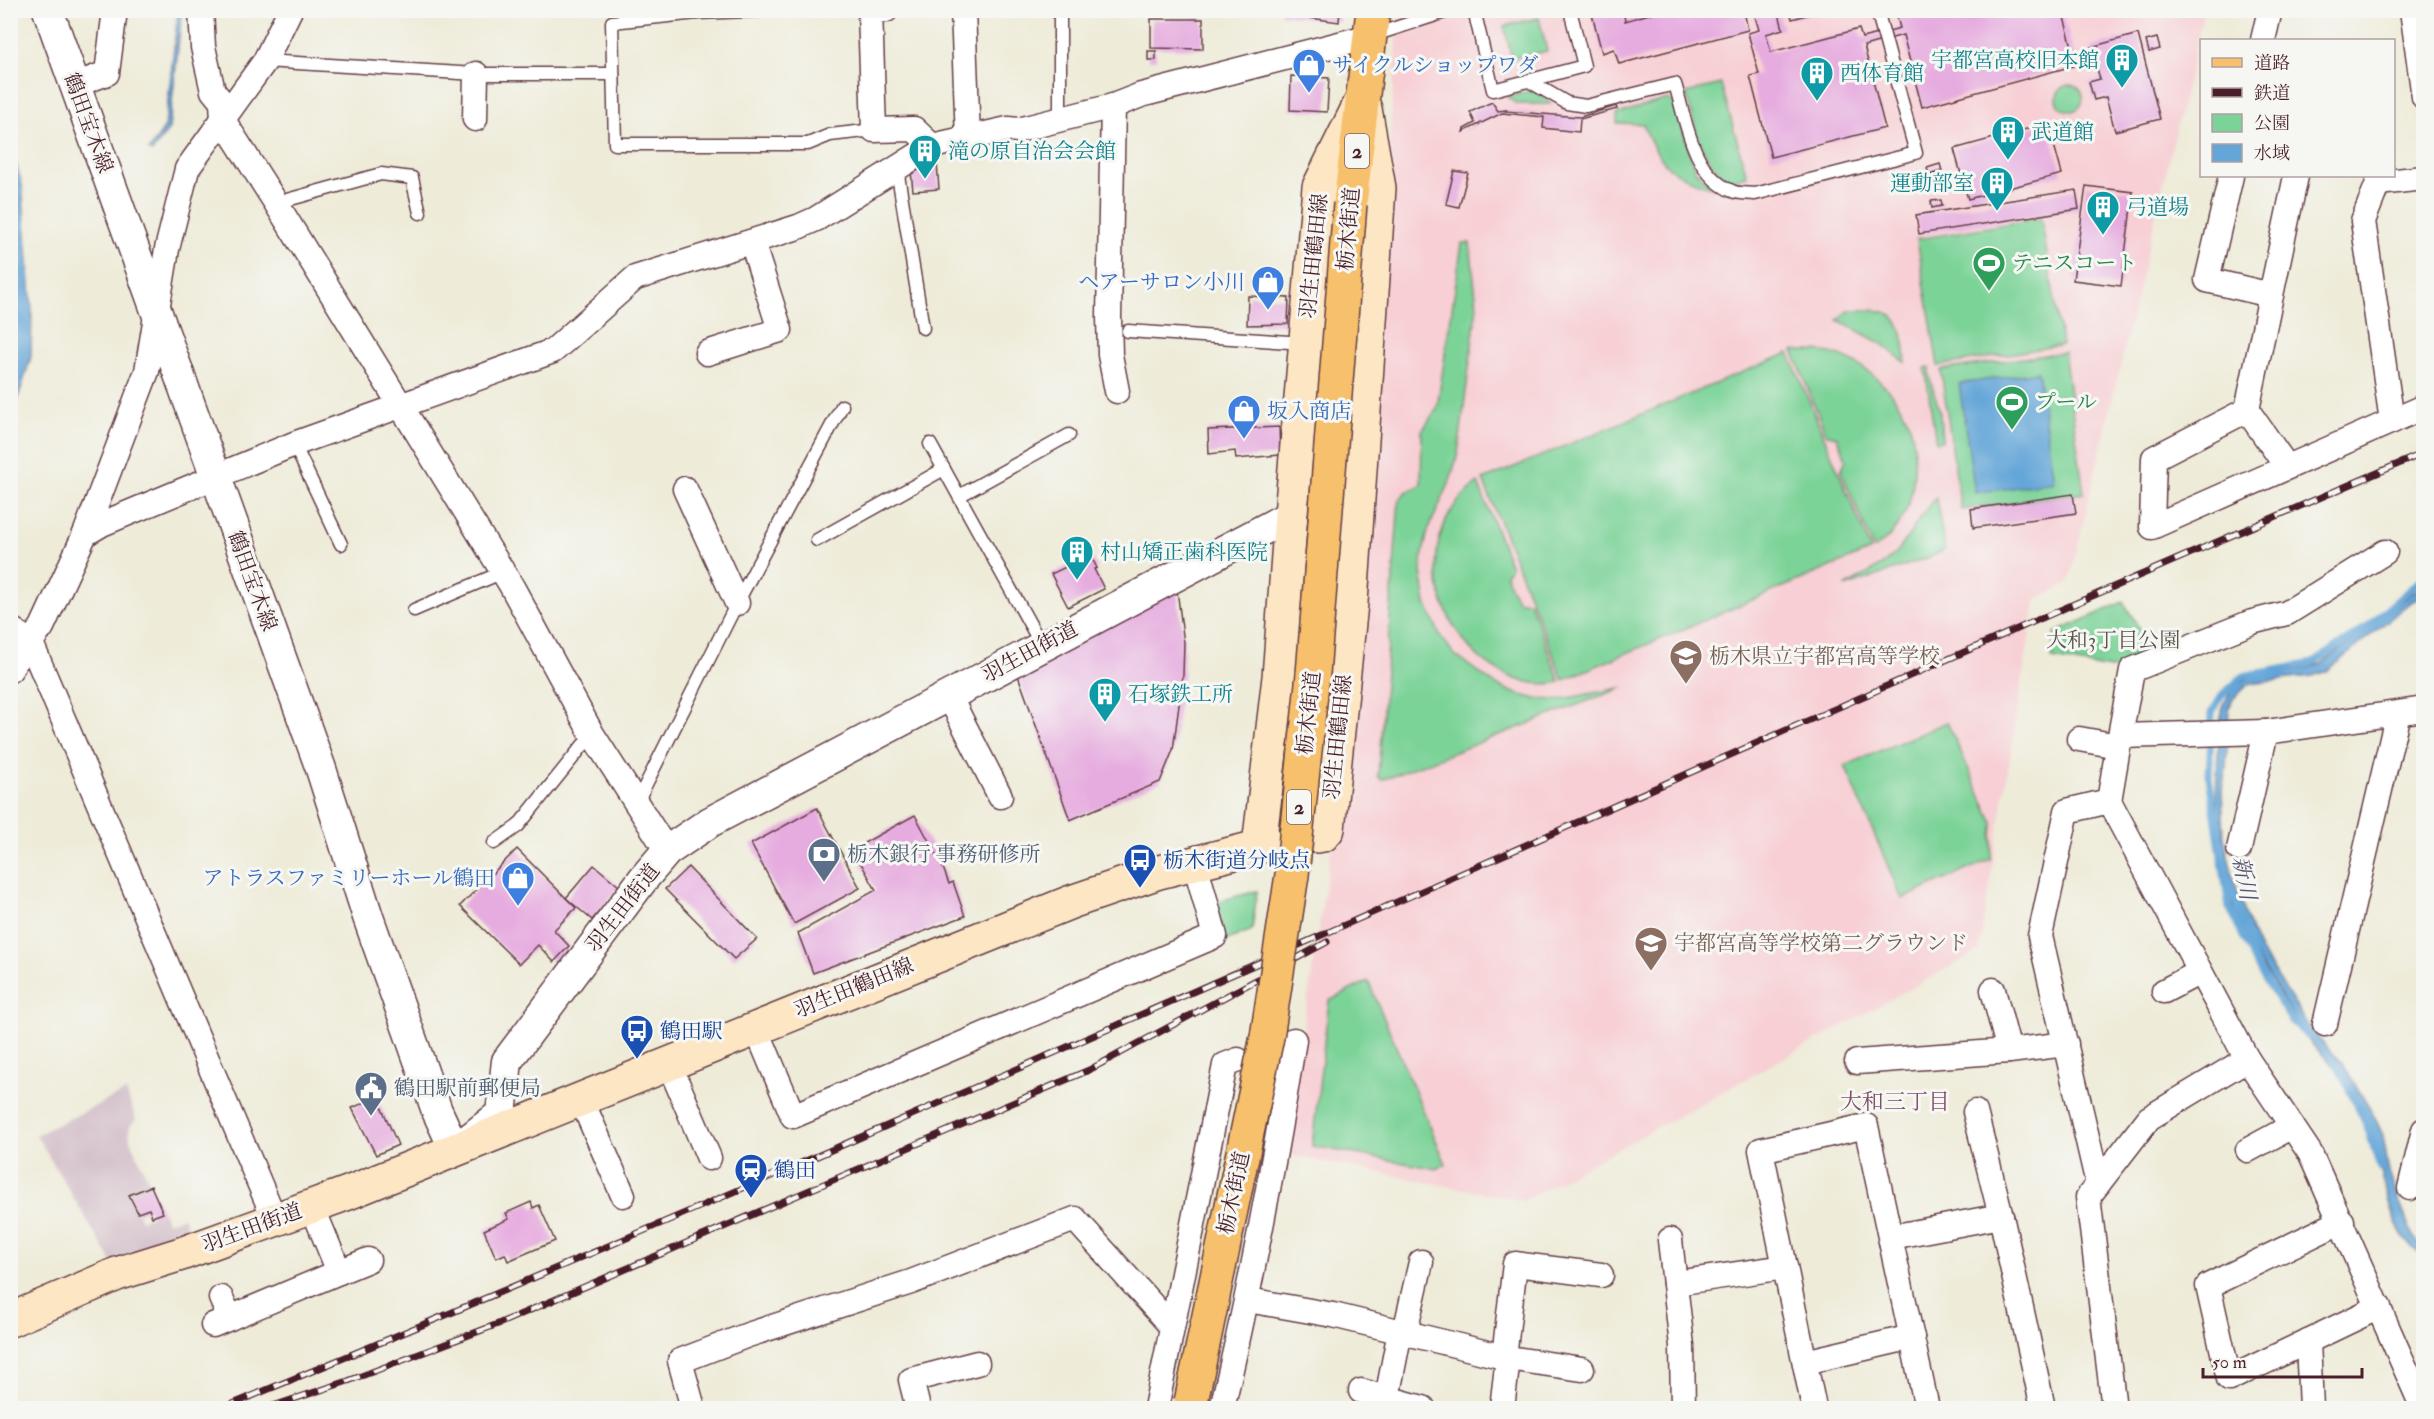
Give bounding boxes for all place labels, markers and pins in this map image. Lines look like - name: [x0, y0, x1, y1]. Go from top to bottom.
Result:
- building icon: 宇都宮高校旧本館: [2104, 42, 2140, 89]
- shop icon: サイクルショップワダ: [1291, 47, 1327, 94]
- place label: 宇都宮高校旧本館: [1931, 47, 2099, 74]
- place label: サイクルショップワダ: [1332, 52, 1538, 79]
- building icon: 西体育館: [1799, 55, 1835, 102]
- place label: 西体育館: [1840, 60, 1924, 87]
- building icon: 武道館: [1990, 114, 2026, 161]
- place label: 武道館: [2031, 119, 2094, 146]
- building icon: 滝の原自治会会館: [907, 133, 943, 180]
- place label: 滝の原自治会会館: [948, 138, 1116, 165]
- building icon: 運動部室: [1979, 165, 2015, 212]
- place label: 運動部室: [1890, 170, 1974, 197]
- building icon: 弓道場: [2085, 189, 2121, 236]
- place label: 弓道場: [2126, 194, 2189, 221]
- sports icon: テニスコート: [1971, 245, 2007, 292]
- place label: テニスコート: [2012, 250, 2137, 277]
- shop icon: ヘアーサロン小川: [1250, 264, 1286, 311]
- place label: ヘアーサロン小川: [1078, 269, 1245, 296]
- sports icon: プール: [1994, 384, 2030, 431]
- place label: プール: [2035, 389, 2097, 416]
- shop icon: 坂入商店: [1226, 393, 1262, 440]
- place label: 坂入商店: [1267, 398, 1351, 425]
- building icon: 村山矯正歯科医院: [1059, 534, 1095, 581]
- place label: 村山矯正歯科医院: [1100, 539, 1268, 566]
- school or university icon: 栃木県立宇都宮高等学校: [1668, 638, 1704, 685]
- place label: 栃木県立宇都宮高等学校: [1709, 643, 1940, 670]
- building icon: 石塚鉄工所: [1087, 676, 1123, 723]
- place label: 石塚鉄工所: [1128, 681, 1233, 708]
- bank icon: 栃木銀行 事務研修所: [806, 836, 842, 883]
- place label: 栃木銀行 事務研修所: [847, 841, 1040, 868]
- bus stop icon: 栃木街道分岐点: [1122, 842, 1158, 889]
- place label: 栃木街道分岐点: [1163, 847, 1310, 874]
- shop icon: アトラスファミリーホール鶴田: [500, 860, 536, 907]
- place label: アトラスファミリーホール鶴田: [202, 865, 495, 892]
- school or university icon: 宇都宮高等学校第二グラウンド: [1633, 925, 1669, 972]
- place label: 宇都宮高等学校第二グラウンド: [1674, 930, 1968, 957]
- bus stop icon: 鶴田駅: [619, 1013, 655, 1060]
- place label: 鶴田駅: [660, 1018, 723, 1045]
- public building icon: 鶴田駅前郵便局: [353, 1070, 389, 1117]
- place label: 鶴田駅前郵便局: [394, 1075, 541, 1102]
- station icon: 鶴田: [733, 1152, 769, 1199]
- place label: 鶴田: [774, 1157, 816, 1184]

